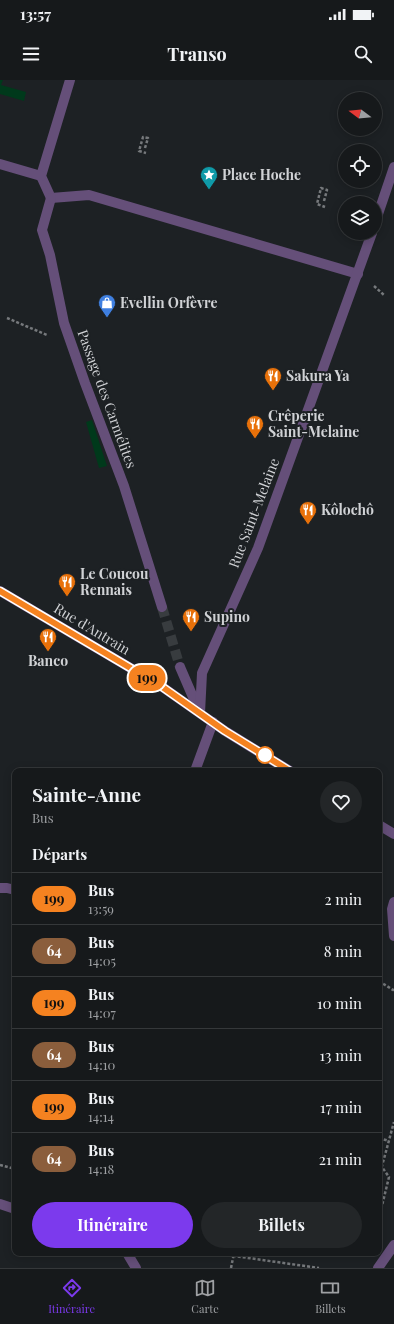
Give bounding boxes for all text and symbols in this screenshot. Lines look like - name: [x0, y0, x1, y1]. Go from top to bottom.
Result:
- text: 13:57: [20, 4, 51, 24]
- text: Transo: [167, 42, 227, 66]
- icon: menu: [20, 43, 42, 65]
- icon: search: [352, 43, 374, 65]
- north arrow: [338, 92, 382, 136]
- map controls: [338, 92, 382, 240]
- button: locate: [338, 144, 382, 188]
- place icon: Place Hoche: [199, 165, 219, 190]
- place label: Place Hoche: [222, 165, 301, 184]
- button: layers: [338, 196, 382, 240]
- shop icon: Evellin Orfèvre: [97, 293, 117, 318]
- place label: Evellin Orfèvre: [120, 293, 218, 312]
- street label: Passage des Carmélites: [74, 327, 141, 471]
- restaurant icon: Sakura Ya: [263, 366, 283, 391]
- place label: Sakura Ya: [286, 366, 350, 385]
- place label: Crêperie Saint-Melaine: [268, 406, 359, 441]
- restaurant icon: Crêperie Saint-Melaine: [245, 414, 265, 439]
- street label: Rue Saint-Melaine: [224, 455, 283, 570]
- restaurant icon: Kôlochô: [298, 500, 318, 525]
- place label: Kôlochô: [321, 500, 374, 519]
- place label: Le Coucou Rennais: [80, 564, 149, 599]
- restaurant icon: Le Coucou Rennais: [57, 572, 77, 597]
- street label: Rue d'Antrain: [51, 598, 134, 659]
- restaurant icon: Supino: [181, 607, 201, 632]
- place label: Supino: [204, 607, 250, 626]
- restaurant icon: Banco: [38, 627, 58, 652]
- place label: Banco: [28, 651, 68, 670]
- line badge: 199: [124, 665, 170, 691]
- text: 199: [137, 668, 157, 687]
- unlabelled marker: [256, 746, 274, 764]
- text: Sainte-Anne: [32, 781, 141, 807]
- button: heart: [320, 781, 362, 823]
- text: Bus: [32, 809, 53, 826]
- text: Départs: [32, 844, 87, 864]
- text: Bus: [88, 880, 114, 900]
- text: 199: [44, 889, 64, 908]
- text: 2 min: [324, 889, 362, 909]
- text: 13:59: [88, 900, 114, 917]
- text: Bus: [88, 932, 114, 952]
- text: 64: [46, 941, 62, 960]
- text: 8 min: [324, 941, 362, 961]
- text: 14:05: [88, 952, 116, 969]
- text: Bus: [88, 984, 114, 1004]
- text: 199: [44, 993, 64, 1012]
- text: 10 min: [317, 993, 362, 1013]
- text: 14:07: [88, 1004, 116, 1021]
- text: Bus: [88, 1036, 114, 1056]
- text: 64: [46, 1045, 62, 1064]
- text: 13 min: [320, 1045, 362, 1065]
- text: 14:10: [88, 1056, 115, 1073]
- text: Bus: [88, 1088, 114, 1108]
- text: 199: [44, 1097, 64, 1116]
- text: 17 min: [320, 1097, 362, 1117]
- text: 14:14: [88, 1108, 114, 1125]
- text: Bus: [88, 1140, 114, 1160]
- text: 64: [46, 1149, 62, 1168]
- text: 21 min: [319, 1149, 362, 1169]
- text: 14:18: [88, 1160, 114, 1177]
- button: Itinéraire: [32, 1202, 193, 1248]
- button: Billets: [201, 1202, 362, 1248]
- tab: Itinéraire: [48, 1277, 95, 1316]
- tab: Carte: [191, 1277, 219, 1316]
- tab: Billets: [315, 1277, 346, 1316]

